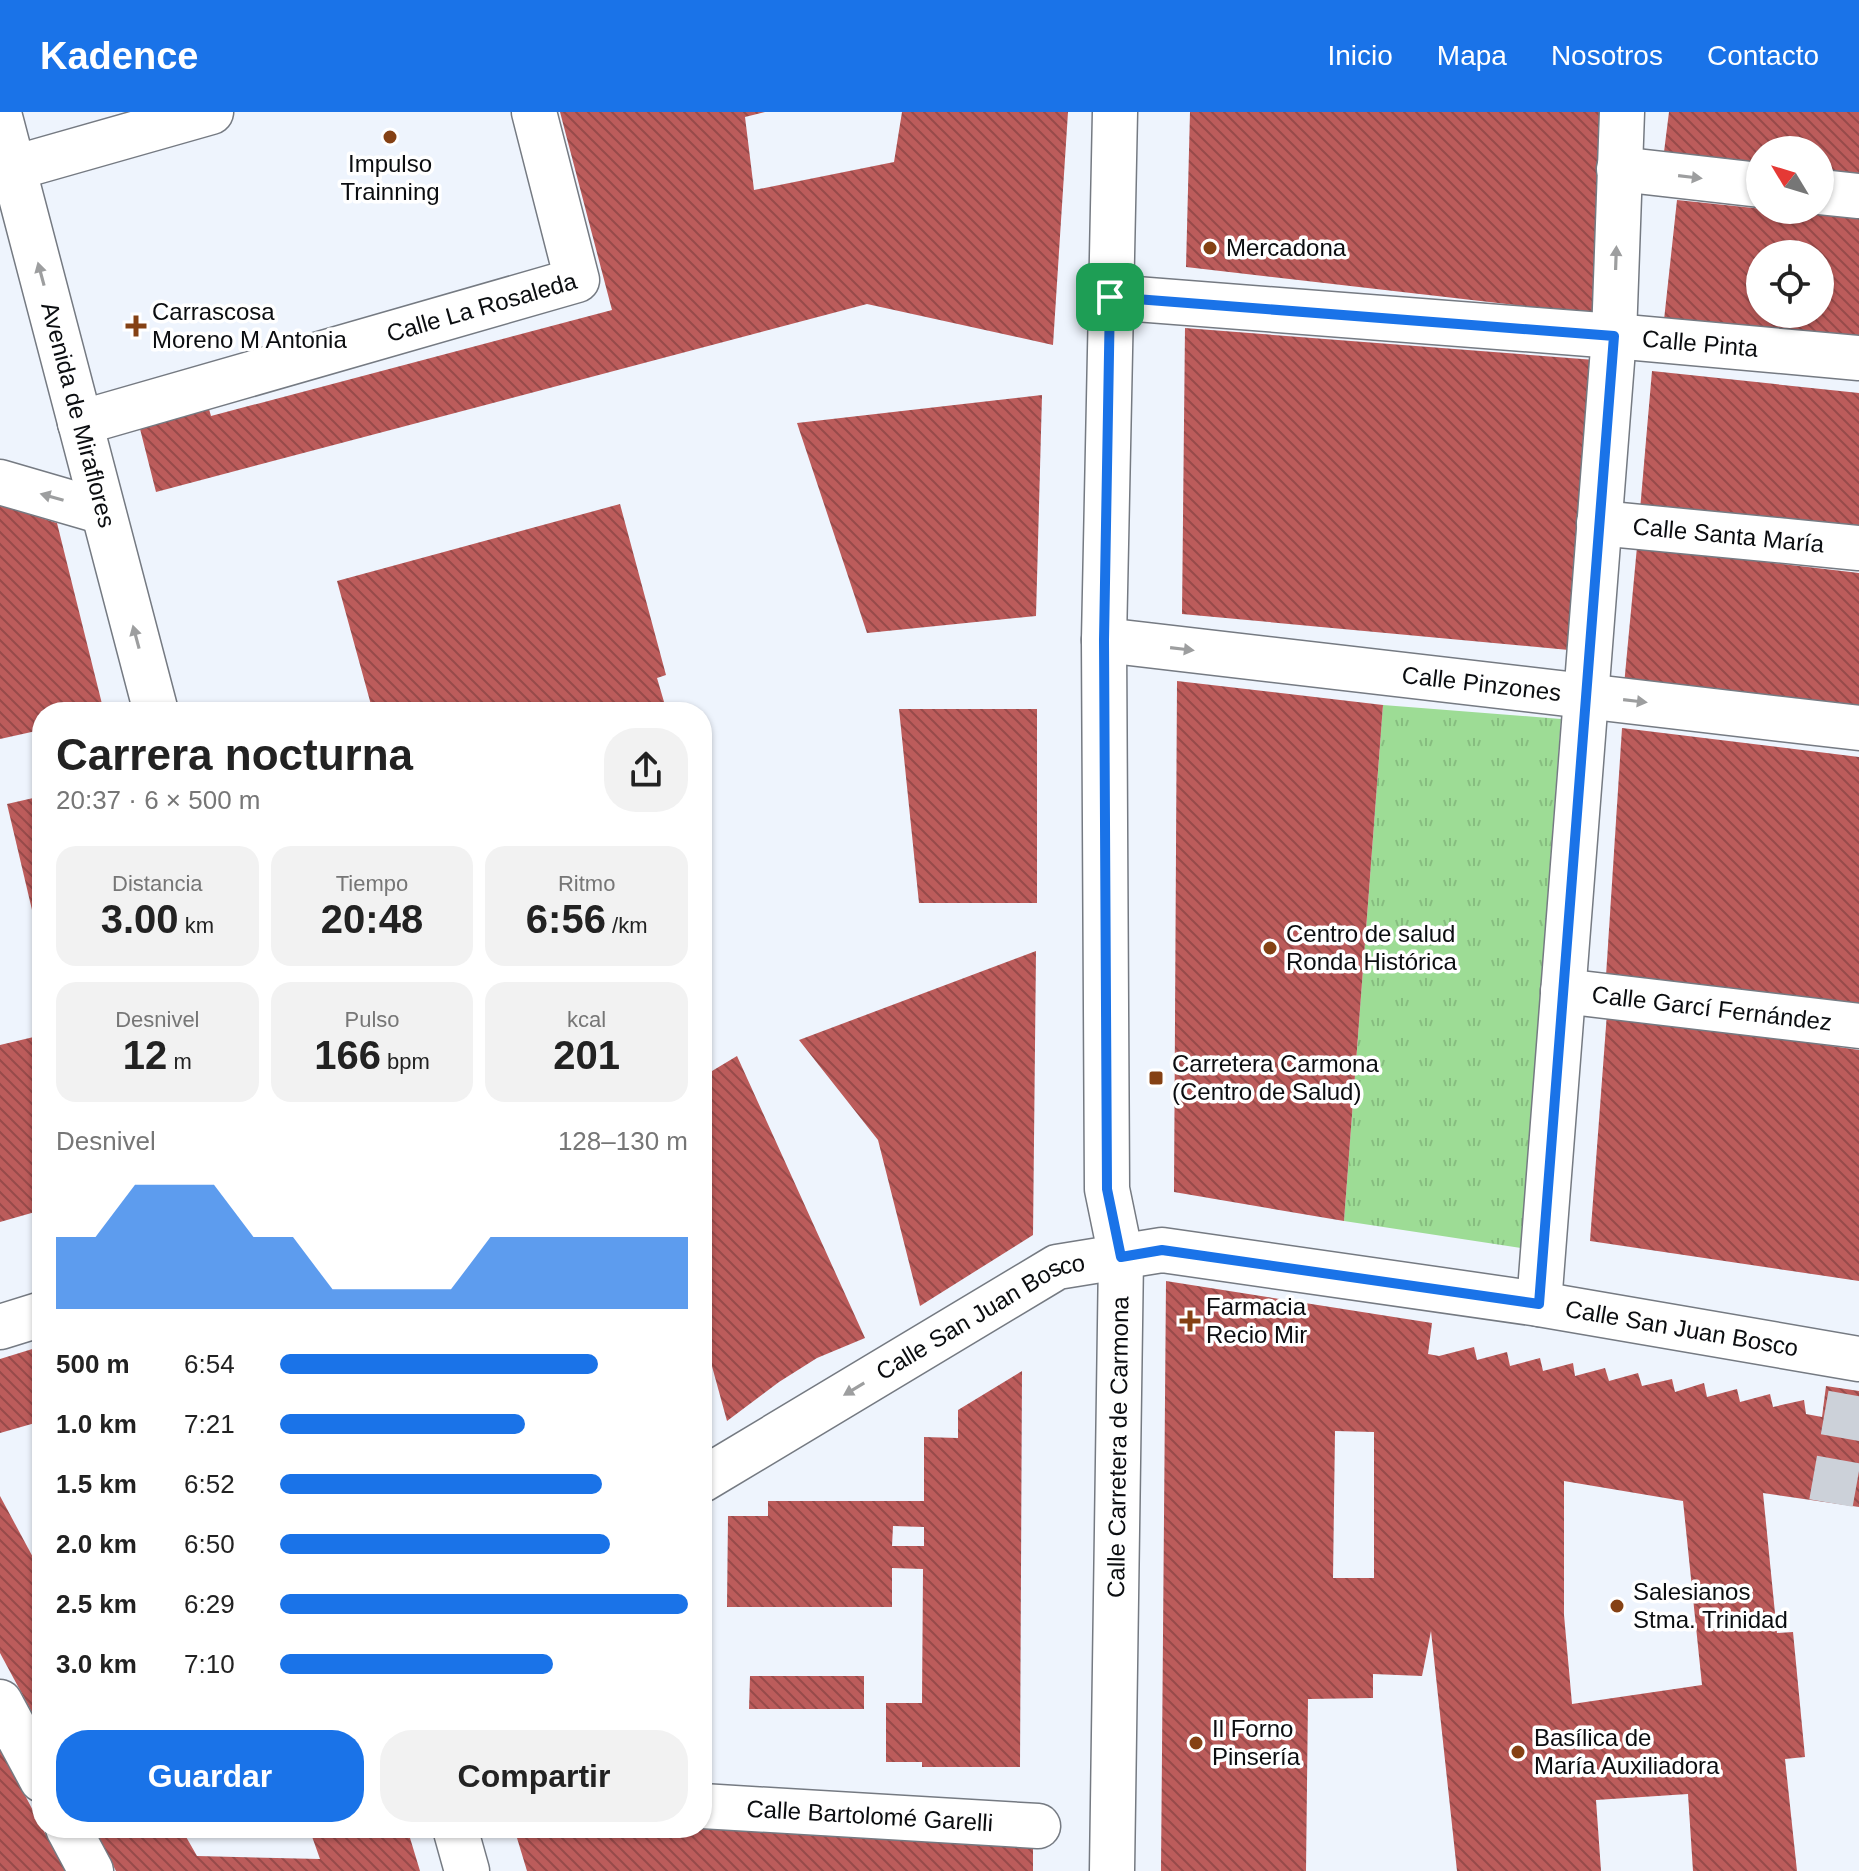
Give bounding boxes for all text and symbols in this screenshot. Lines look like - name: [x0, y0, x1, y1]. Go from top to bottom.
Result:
- text: Kadence: [40, 35, 198, 77]
- text: Inicio: [1327, 40, 1393, 71]
- text: Mapa: [1437, 40, 1507, 71]
- text: Nosotros: [1551, 40, 1663, 71]
- text: Contacto: [1707, 40, 1819, 71]
- marker: Impulso Trainning: [381, 128, 399, 146]
- north arrow: [1746, 136, 1834, 224]
- map controls: [1746, 136, 1834, 328]
- place label: Impulso Trainning: [340, 150, 440, 205]
- one-way arrow: [1678, 170, 1703, 183]
- place label: Mercadona: [1226, 234, 1347, 261]
- marker: Mercadona: [1201, 239, 1219, 257]
- button: locate: [1746, 240, 1834, 328]
- one-way arrow: [1610, 245, 1623, 270]
- one-way arrow: [35, 261, 47, 286]
- pin: [1076, 263, 1144, 331]
- street label: Calle La Rosaleda: [384, 267, 580, 347]
- icon: arrive: [1088, 275, 1132, 319]
- place label: Carrascosa Moreno M Antonia: [152, 298, 347, 353]
- street label: Avenida de Miraflores: [36, 299, 121, 530]
- marker: Carrascosa Moreno M Antonia: [127, 317, 145, 335]
- street label: Calle Pinta: [1641, 325, 1760, 362]
- one-way arrow: [39, 490, 63, 503]
- street label: Calle Santa María: [1631, 512, 1826, 558]
- one-way arrow: [130, 624, 142, 649]
- one-way arrow: [1170, 642, 1195, 655]
- street label: Calle Pinzones: [1400, 661, 1563, 706]
- one-way arrow: [1623, 695, 1648, 708]
- button: share: [604, 728, 688, 812]
- text: Carrera nocturna: [56, 730, 413, 779]
- text: 20:37 · 6 × 500 m: [56, 785, 261, 815]
- text: Distancia: [112, 871, 203, 896]
- text: Tiempo: [336, 871, 408, 896]
- text: Ritmo: [558, 871, 615, 896]
- text: 3.00: [101, 897, 179, 941]
- text: 20:48: [321, 897, 423, 941]
- text: 6:56: [526, 897, 606, 941]
- text: km: [179, 913, 214, 938]
- text: /km: [606, 913, 647, 938]
- place label: Centro de salud Ronda Histórica: [1286, 920, 1457, 975]
- marker: Centro de salud Ronda Histórica: [1261, 939, 1279, 957]
- street label: Calle Garcí Fernández: [1590, 981, 1834, 1036]
- text: Desnivel: [115, 1007, 200, 1032]
- text: Pulso: [344, 1007, 400, 1032]
- text: kcal: [567, 1007, 606, 1032]
- text: 12: [123, 1033, 167, 1077]
- text: 166: [314, 1033, 381, 1077]
- text: 201: [553, 1033, 620, 1077]
- text: m: [167, 1049, 192, 1074]
- text: bpm: [381, 1049, 430, 1074]
- place label: Carretera Carmona (Centro de Salud): [1172, 1050, 1379, 1105]
- marker: Carretera Carmona (Centro de Salud): [1147, 1069, 1165, 1087]
- text: Desnivel: [56, 1126, 156, 1156]
- text: 128–130 m: [558, 1126, 688, 1156]
- street label: Calle San Juan Bosco: [871, 1249, 1087, 1385]
- place label: Farmacia Recio Mir: [1206, 1293, 1307, 1348]
- street label: Calle Carretera de Carmona: [1102, 1295, 1133, 1598]
- street label: Calle San Juan Bosco: [1563, 1295, 1801, 1361]
- marker: Farmacia Recio Mir: [1181, 1312, 1199, 1330]
- text: 500 m: [56, 1349, 130, 1379]
- text: 6:54: [184, 1349, 235, 1379]
- one-way arrow: [843, 1382, 865, 1396]
- text: 1.0 km: [56, 1409, 137, 1439]
- text: 7:21: [184, 1409, 235, 1439]
- text: 1.5 km: [56, 1469, 137, 1499]
- text: 6:52: [184, 1469, 235, 1499]
- text: 2.0 km: [56, 1529, 137, 1559]
- text: 6:50: [184, 1529, 235, 1559]
- place label: Salesianos Stma. Trinidad: [1633, 1578, 1788, 1633]
- text: 2.5 km: [56, 1589, 137, 1619]
- text: 6:29: [184, 1589, 235, 1619]
- marker: Salesianos Stma. Trinidad: [1608, 1597, 1626, 1615]
- text: 3.0 km: [56, 1649, 137, 1679]
- text: 7:10: [184, 1649, 235, 1679]
- place label: Il Forno Pinsería: [1212, 1715, 1301, 1770]
- place label: Basílica de María Auxiliadora: [1534, 1724, 1720, 1779]
- button: Guardar: [56, 1730, 364, 1822]
- button: Compartir: [380, 1730, 688, 1822]
- marker: Il Forno Pinsería: [1187, 1734, 1205, 1752]
- marker: Basílica de María Auxiliadora: [1509, 1743, 1527, 1761]
- street label: Calle Bartolomé Garelli: [746, 1795, 994, 1836]

